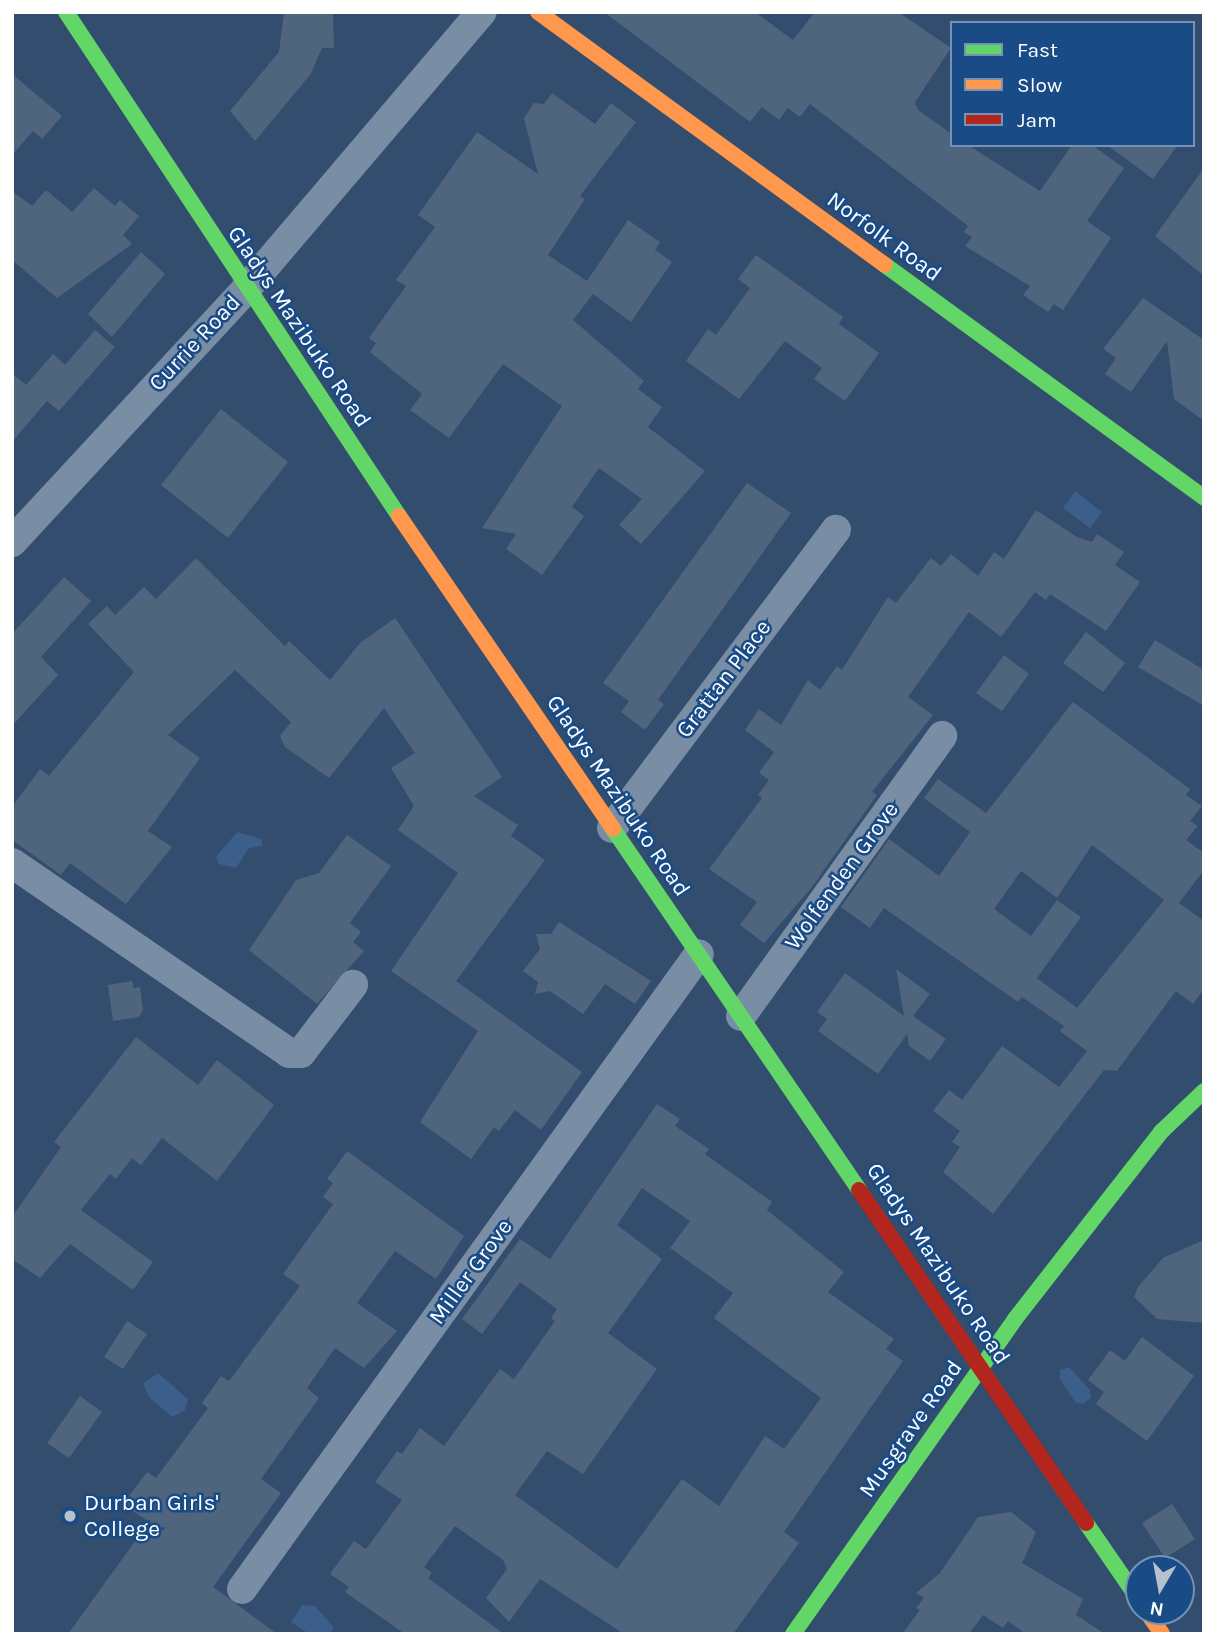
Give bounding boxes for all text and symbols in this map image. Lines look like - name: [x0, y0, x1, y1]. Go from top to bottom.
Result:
- legend: [950, 21, 1195, 147]
- text: Fast: [1017, 38, 1058, 62]
- text: Slow: [1017, 73, 1062, 97]
- text: Jam: [1017, 108, 1057, 132]
- street label: Norfolk Road: [821, 186, 947, 288]
- street label: Gladys Mazibuko Road: [221, 221, 377, 433]
- street label: Currie Road: [143, 289, 247, 397]
- street label: Grattan Place: [671, 615, 777, 743]
- street label: Gladys Mazibuko Road: [540, 690, 696, 902]
- street label: Wolfenden Grove: [779, 797, 905, 955]
- street label: Gladys Mazibuko Road: [860, 1158, 1016, 1370]
- street label: Miller Grove: [423, 1214, 519, 1330]
- street label: Musgrave Road: [853, 1355, 969, 1503]
- place label: Durban Girls' College: [84, 1489, 219, 1543]
- marker: Durban Girls' College: [62, 1508, 78, 1524]
- north arrow: [1125, 1555, 1195, 1625]
- text: N: [1148, 1597, 1165, 1621]

